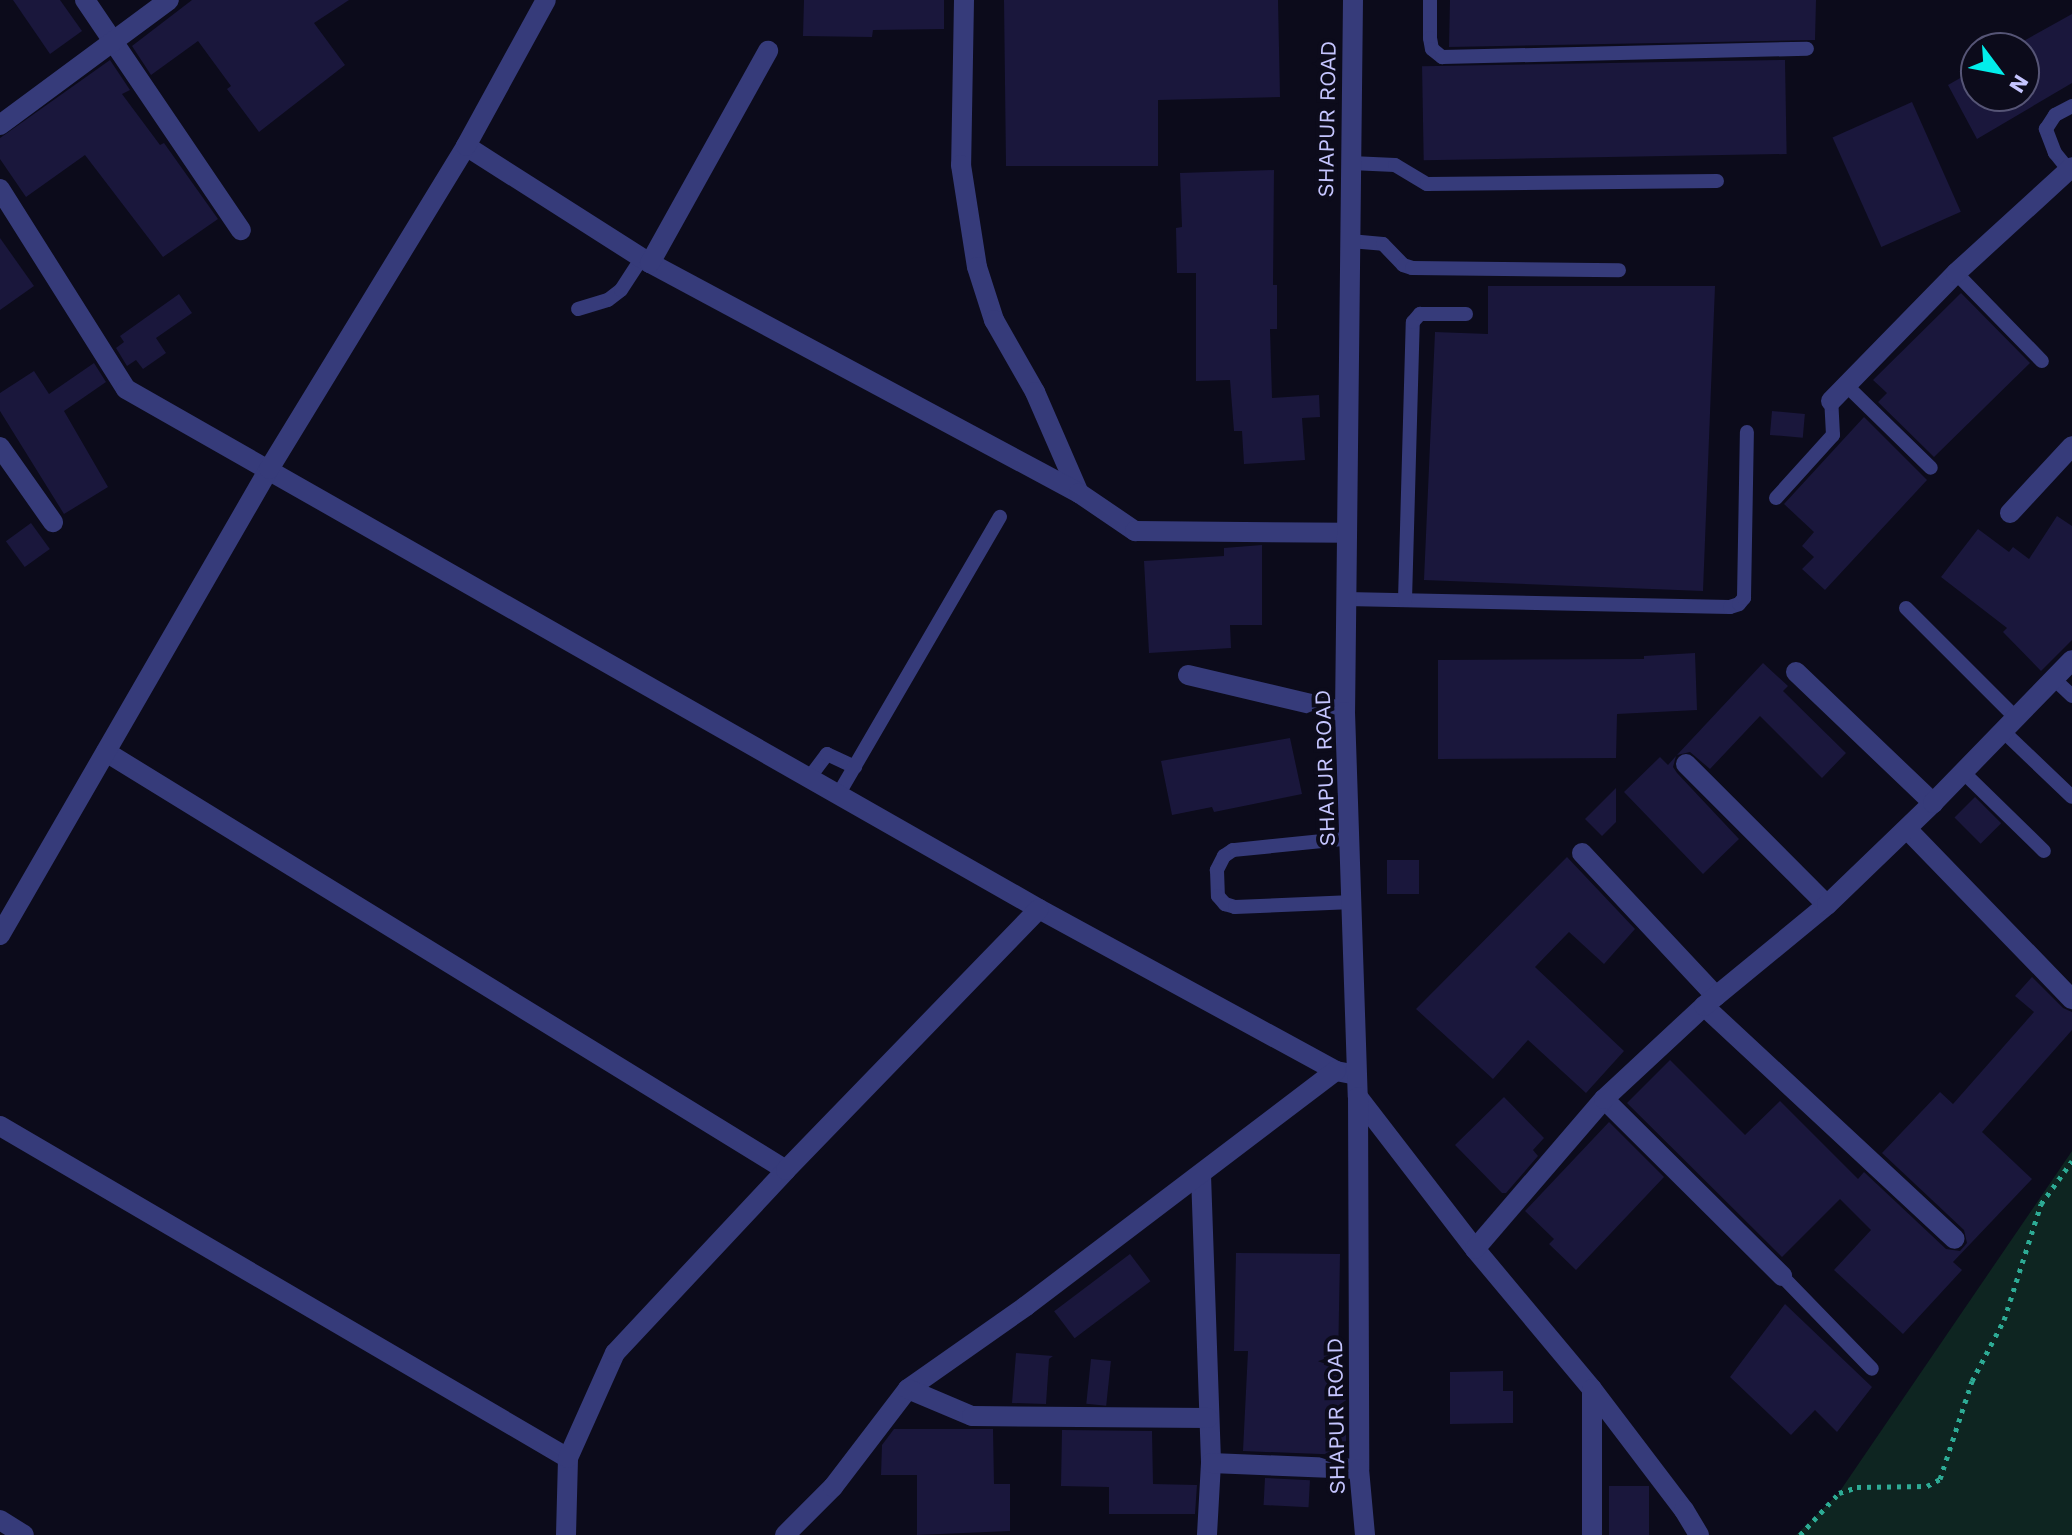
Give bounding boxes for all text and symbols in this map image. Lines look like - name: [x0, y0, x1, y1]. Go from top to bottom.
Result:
- north arrow: [1960, 32, 2040, 112]
- street label: SHAPUR ROAD: [1312, 40, 1342, 198]
- text: N: [2004, 70, 2034, 97]
- street label: SHAPUR ROAD: [1309, 689, 1341, 847]
- street label: SHAPUR ROAD: [1321, 1337, 1351, 1495]

